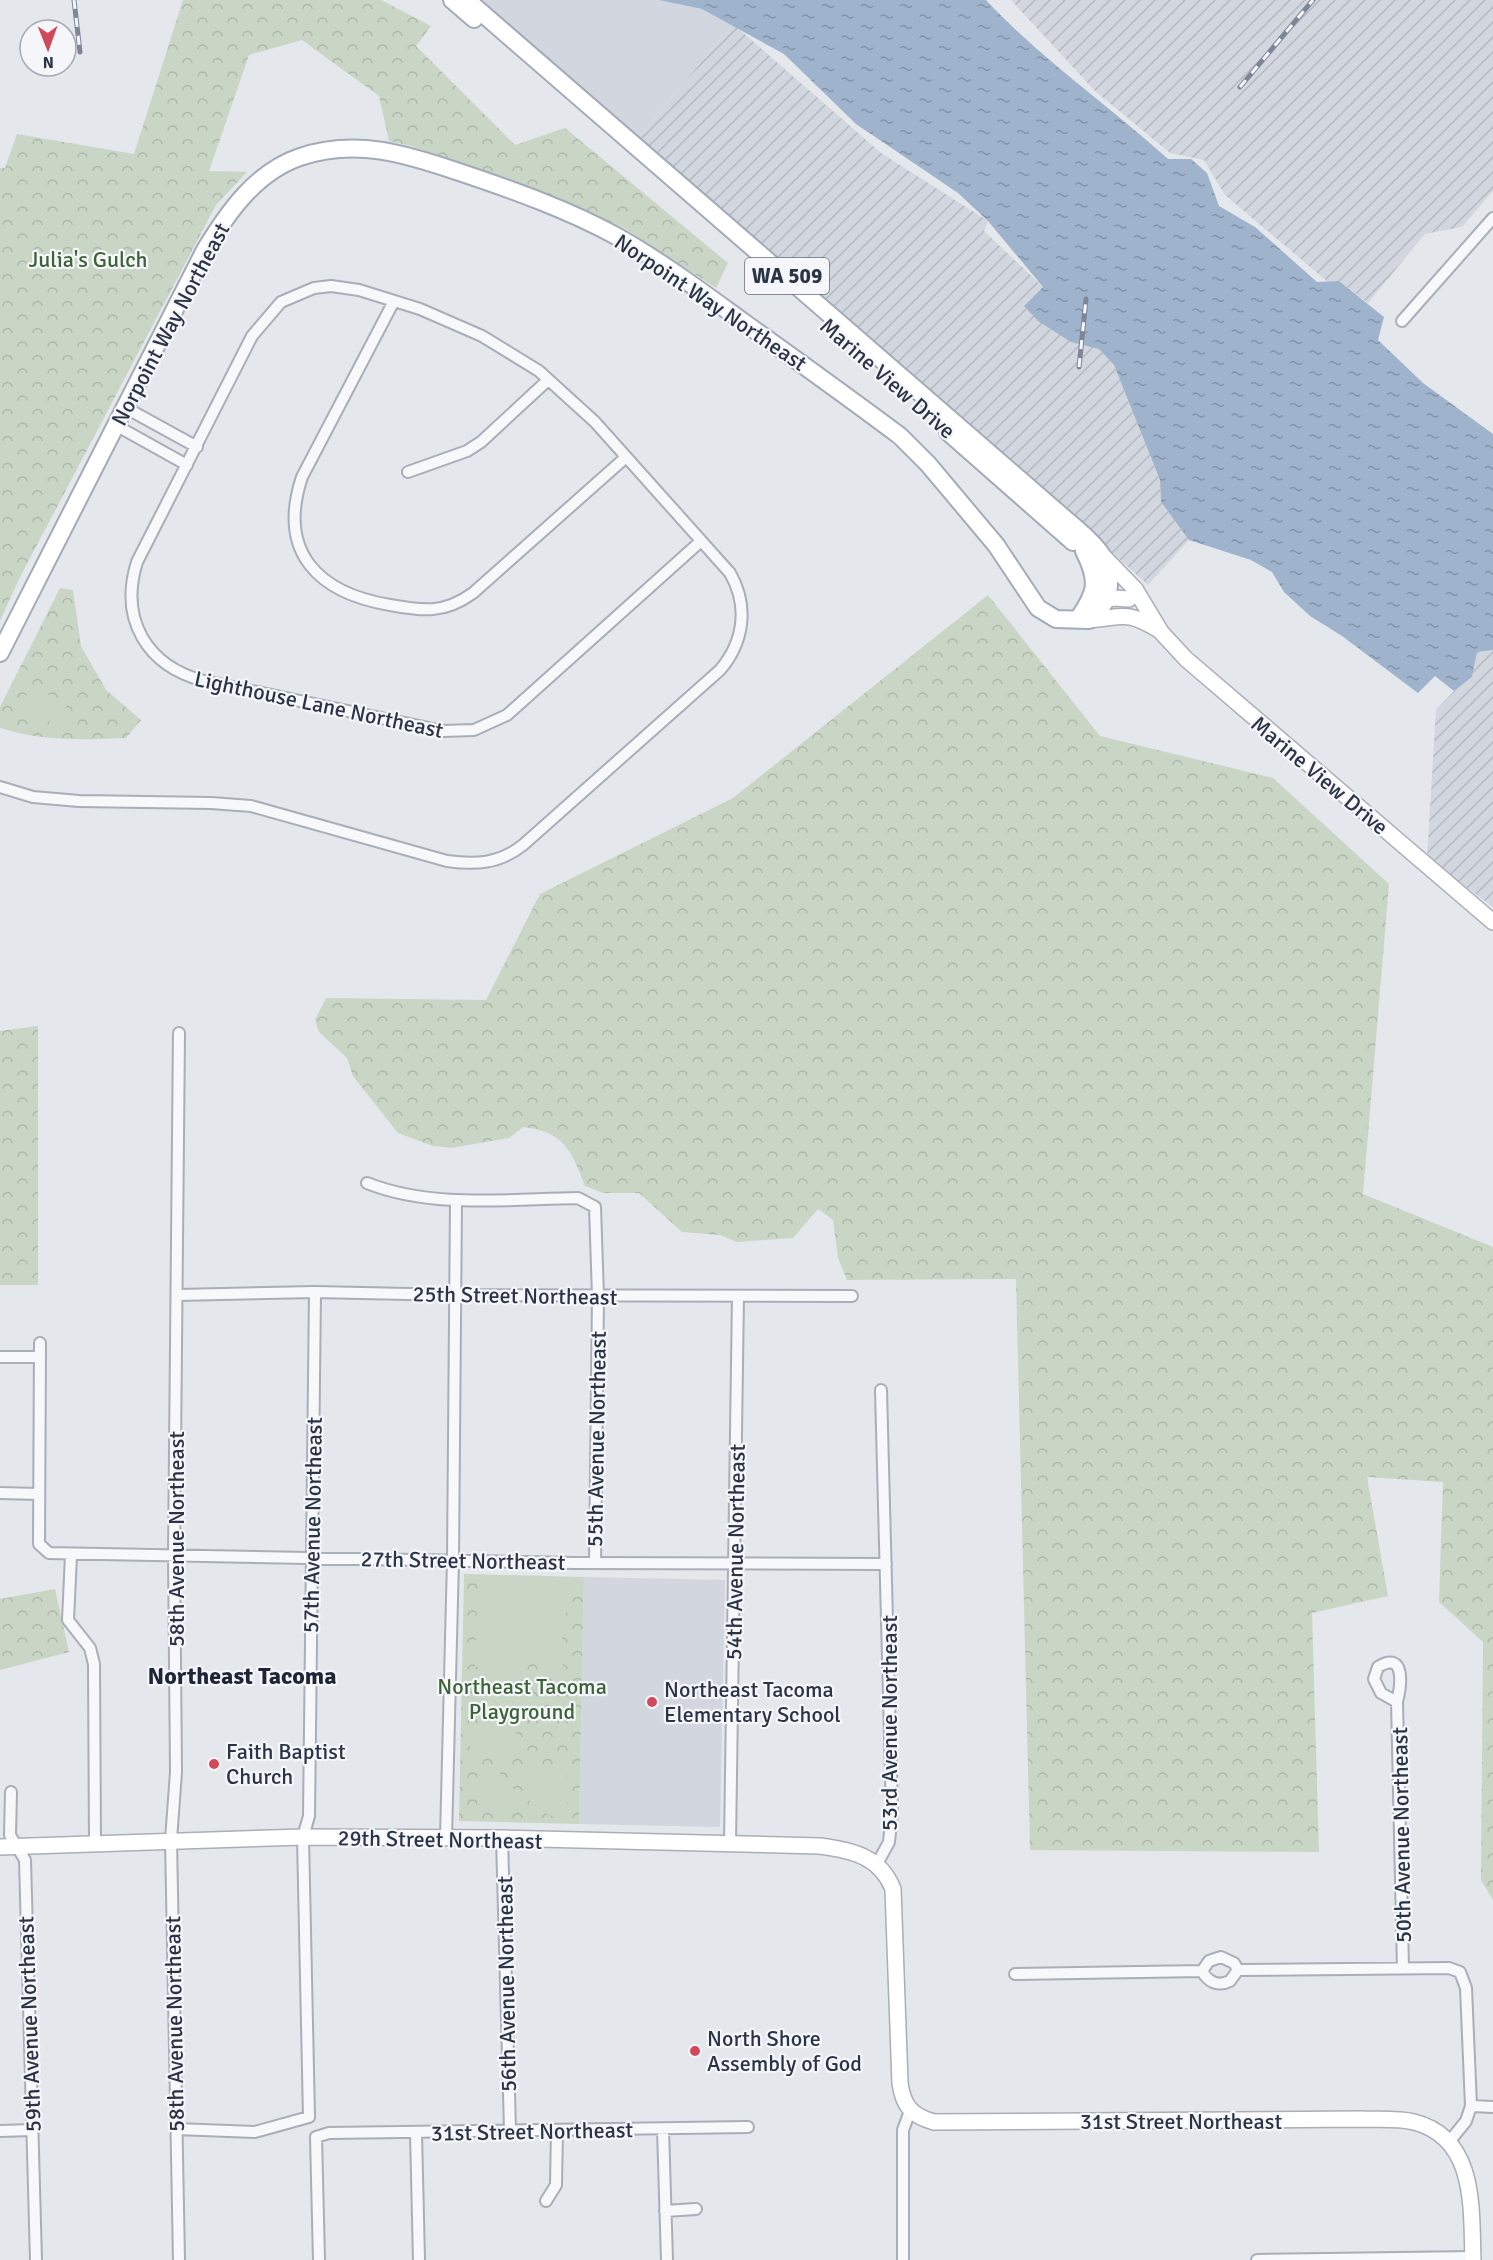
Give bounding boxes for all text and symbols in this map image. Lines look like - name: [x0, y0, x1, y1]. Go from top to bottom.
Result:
- north arrow: [18, 18, 78, 78]
- text: N: [43, 52, 54, 72]
- street label: Norpoint Way Northeast: [105, 218, 236, 430]
- street label: Norpoint Way Northeast: [609, 228, 812, 377]
- park label: Julia's Gulch: [28, 246, 148, 273]
- road number: WA 509: [745, 258, 829, 294]
- street label: Marine View Drive: [814, 312, 961, 444]
- street label: Lighthouse Lane Northeast: [192, 665, 446, 744]
- street label: Marine View Drive: [1246, 710, 1394, 841]
- street label: 25th Street Northeast: [412, 1280, 618, 1311]
- street label: 55th Avenue Northeast: [581, 1330, 612, 1547]
- street label: 57th Avenue Northeast: [297, 1416, 328, 1633]
- street label: 58th Avenue Northeast: [163, 1431, 190, 1647]
- street label: 54th Avenue Northeast: [720, 1443, 751, 1660]
- street label: 27th Street Northeast: [360, 1545, 566, 1576]
- street label: 53rd Avenue Northeast: [876, 1615, 903, 1831]
- district label: Northeast Tacoma: [148, 1661, 336, 1691]
- park label: Northeast Tacoma Playground: [437, 1673, 607, 1725]
- place label: Northeast Tacoma Elementary School: [664, 1676, 841, 1728]
- marker: Northeast Tacoma Elementary School: [645, 1695, 659, 1709]
- street label: 50th Avenue Northeast: [1386, 1726, 1417, 1943]
- place label: Faith Baptist Church: [226, 1738, 346, 1790]
- marker: Faith Baptist Church: [207, 1757, 221, 1771]
- street label: 29th Street Northeast: [337, 1824, 543, 1855]
- street label: 56th Avenue Northeast: [491, 1875, 522, 2092]
- street label: 59th Avenue Northeast: [12, 1915, 47, 2132]
- street label: 58th Avenue Northeast: [159, 1915, 190, 2132]
- place label: North Shore Assembly of God: [707, 2025, 862, 2077]
- marker: North Shore Assembly of God: [688, 2044, 702, 2058]
- street label: 31st Street Northeast: [1080, 2108, 1282, 2135]
- street label: 31st Street Northeast: [431, 2116, 634, 2147]

